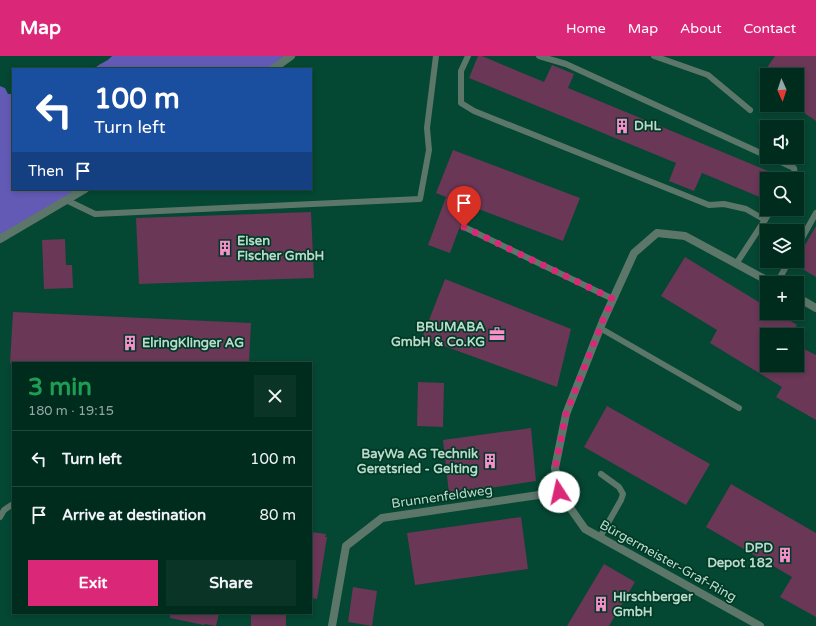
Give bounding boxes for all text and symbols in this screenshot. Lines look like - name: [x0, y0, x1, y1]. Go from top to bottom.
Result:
- text: Map: [20, 17, 61, 39]
- text: Home: [566, 20, 606, 37]
- text: Map: [628, 20, 658, 37]
- text: About: [680, 20, 722, 37]
- text: Contact: [744, 20, 796, 37]
- north arrow: [760, 68, 804, 112]
- map controls: [760, 68, 804, 372]
- text: 100 m: [94, 82, 180, 116]
- icon: left: [28, 84, 80, 136]
- text: Turn left: [94, 116, 166, 138]
- building icon: DHL: [613, 117, 631, 135]
- place label: DHL: [634, 118, 662, 134]
- button: sound: [760, 120, 804, 164]
- icon: arrive: [72, 160, 94, 182]
- text: Then: [28, 162, 64, 180]
- button: search: [760, 172, 804, 216]
- pin: [447, 186, 481, 227]
- icon: arrive: [453, 192, 475, 214]
- button: layers: [760, 224, 804, 268]
- place label: Eisen Fischer GmbH: [237, 233, 324, 264]
- building icon: Eisen Fischer GmbH: [216, 239, 234, 257]
- button: +: [760, 276, 804, 320]
- place label: BRUMABA GmbH & Co.KG: [391, 319, 485, 350]
- office icon: BRUMABA GmbH & Co.KG: [488, 325, 506, 343]
- button: −: [760, 328, 804, 372]
- building icon: ElringKlinger AG: [121, 334, 139, 352]
- place label: ElringKlinger AG: [142, 335, 244, 351]
- text: 3 min: [28, 373, 92, 402]
- button: close: [254, 375, 296, 417]
- text: 180 m · 19:15: [28, 403, 114, 419]
- place label: BayWa AG Technik Geretsried - Gelting: [357, 446, 478, 477]
- icon: left: [28, 448, 50, 470]
- text: Turn left: [62, 450, 122, 468]
- text: 100 m: [250, 450, 296, 468]
- building icon: BayWa AG Technik Geretsried - Gelting: [481, 452, 499, 470]
- position arrow: [538, 471, 580, 513]
- street label: Brunnenfeldweg: [390, 482, 494, 512]
- icon: arrive: [28, 504, 50, 526]
- text: Arrive at destination: [62, 506, 206, 524]
- text: 80 m: [259, 506, 296, 524]
- street label: Bürgermeister-Graf-Ring: [597, 517, 739, 605]
- place label: DPD Depot 182: [707, 540, 773, 571]
- building icon: DPD Depot 182: [776, 546, 794, 564]
- button: Exit: [28, 560, 158, 606]
- button: Share: [166, 560, 296, 606]
- place label: Hirschberger GmbH: [613, 589, 694, 620]
- building icon: Hirschberger GmbH: [592, 595, 610, 613]

